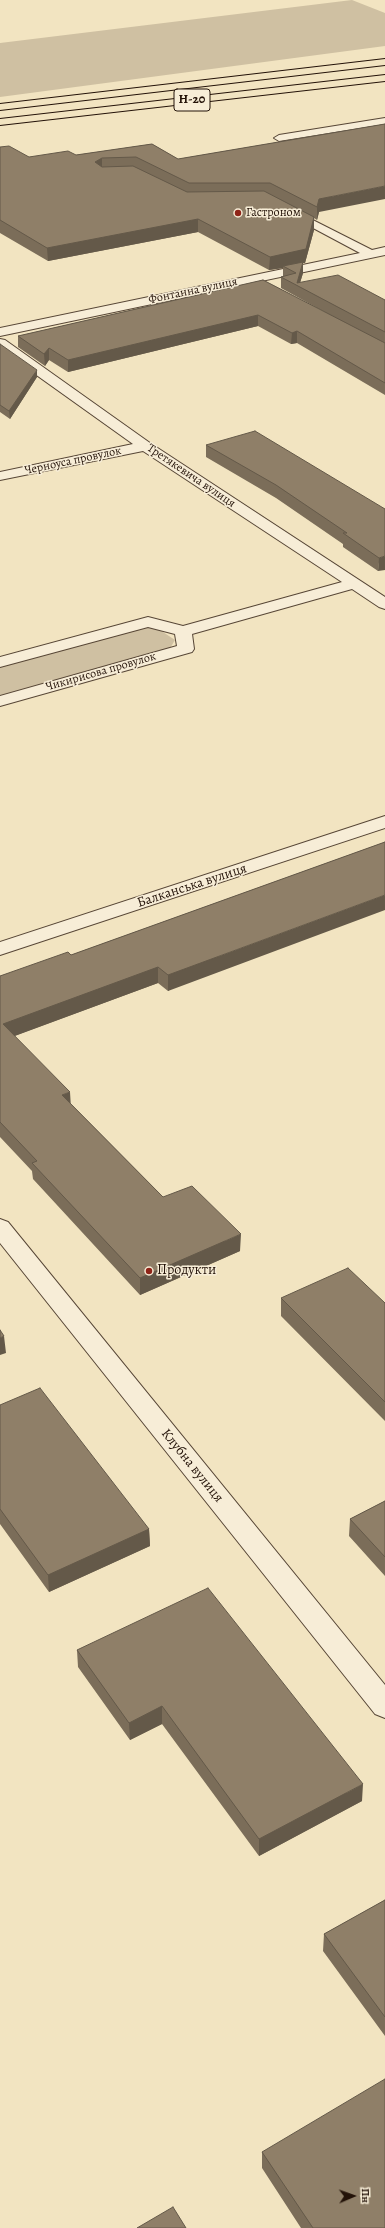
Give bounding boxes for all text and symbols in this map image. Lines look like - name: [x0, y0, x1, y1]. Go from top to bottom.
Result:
- road number: Н-20: [174, 89, 210, 111]
- place label: Гастроном: [246, 206, 301, 220]
- marker: Гастроном: [233, 208, 243, 218]
- street label: Фонтанна вулиця: [147, 275, 239, 307]
- street label: Третякевича вулиця: [144, 441, 238, 511]
- street label: Черноуса провулок: [23, 444, 123, 478]
- street label: Чикирисова провулок: [44, 649, 158, 695]
- street label: Балканська вулиця: [135, 860, 249, 912]
- place label: Продукти: [157, 1263, 216, 1279]
- marker: Продукти: [144, 1266, 154, 1276]
- street label: Клубна вулиця: [157, 1426, 227, 1506]
- north arrow: [333, 2176, 373, 2216]
- text: Пн: [358, 2188, 373, 2203]

